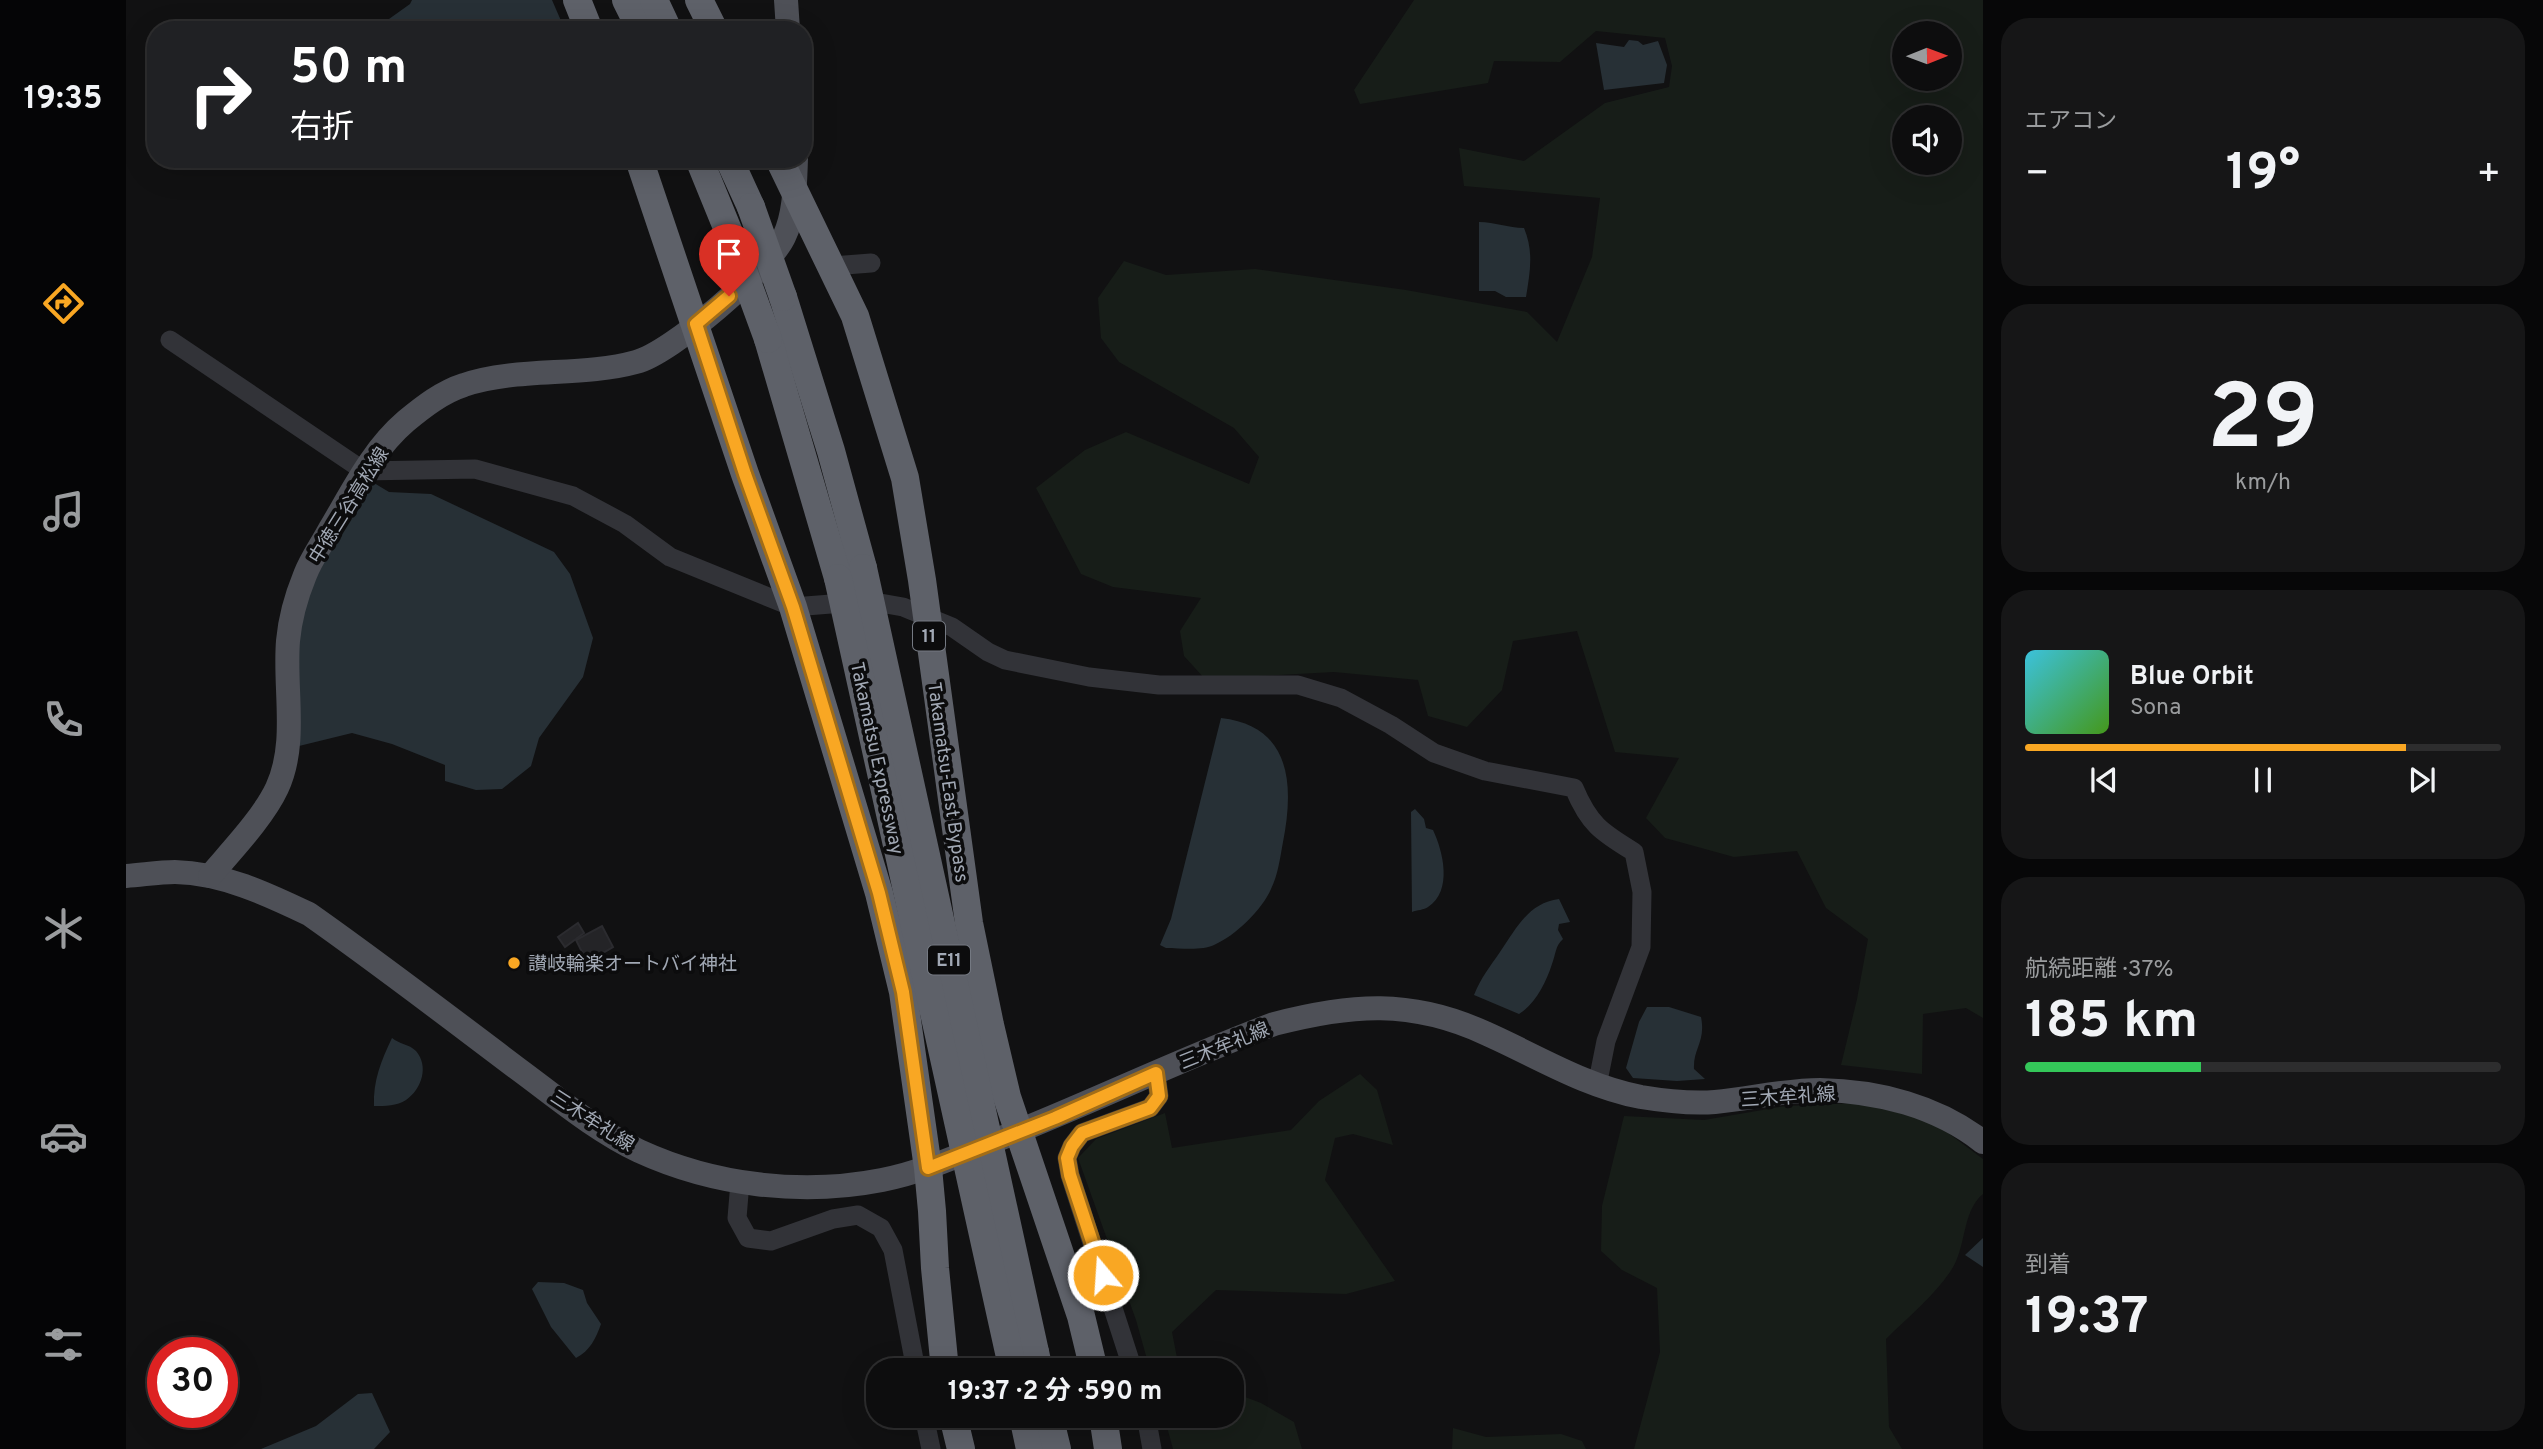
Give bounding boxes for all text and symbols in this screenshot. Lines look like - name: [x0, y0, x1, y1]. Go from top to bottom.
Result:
- north arrow: [1892, 21, 1962, 91]
- map controls: [1892, 21, 1962, 175]
- text: 50 m: [290, 39, 407, 101]
- icon: right: [175, 49, 266, 140]
- text: 19:35: [24, 80, 102, 120]
- button: sound: [1892, 105, 1962, 175]
- text: エアコン: [2025, 108, 2117, 137]
- text: 右折: [290, 109, 354, 149]
- text: 19°: [2226, 142, 2300, 208]
- text: −: [2025, 151, 2050, 200]
- text: +: [2476, 151, 2501, 200]
- pin: [699, 224, 759, 296]
- icon: arrive: [710, 235, 748, 273]
- icon: directions: [39, 279, 88, 328]
- text: 29: [2207, 366, 2319, 481]
- street label: 中徳三谷高松線: [304, 443, 395, 569]
- text: km/h: [2235, 469, 2291, 498]
- icon: music: [39, 487, 88, 536]
- road number: 11: [913, 622, 945, 650]
- street label: Takamatsu Expressway: [844, 660, 908, 857]
- text: Blue Orbit: [2130, 661, 2254, 694]
- street label: Takamatsu-East Bypass: [921, 681, 973, 884]
- text: Sona: [2130, 694, 2181, 723]
- icon: phone: [39, 695, 88, 744]
- icon: previous: [2085, 761, 2123, 799]
- icon: pause: [2244, 761, 2282, 799]
- icon: next: [2403, 761, 2441, 799]
- icon: climate: [39, 904, 88, 953]
- road number: E11: [928, 945, 970, 974]
- place label: 讃岐輪楽オートバイ神社: [528, 953, 737, 977]
- marker: 讃岐輪楽オートバイ神社: [506, 955, 522, 971]
- text: 航続距離 · 37%: [2025, 956, 2173, 985]
- text: 185 km: [2025, 990, 2198, 1056]
- street label: 三木牟礼線: [1176, 1018, 1273, 1076]
- street label: 三木牟礼線: [1740, 1083, 1836, 1113]
- street label: 三木牟礼線: [546, 1086, 638, 1158]
- icon: car: [39, 1112, 88, 1161]
- position arrow: [1066, 1238, 1140, 1312]
- text: 到着: [2025, 1252, 2071, 1281]
- text: 19:37: [2025, 1286, 2149, 1352]
- icon: filters: [39, 1320, 88, 1369]
- speed limit sign: 30: [147, 1337, 238, 1428]
- text: 19:37 · 2 分 · 590 m: [948, 1376, 1162, 1409]

